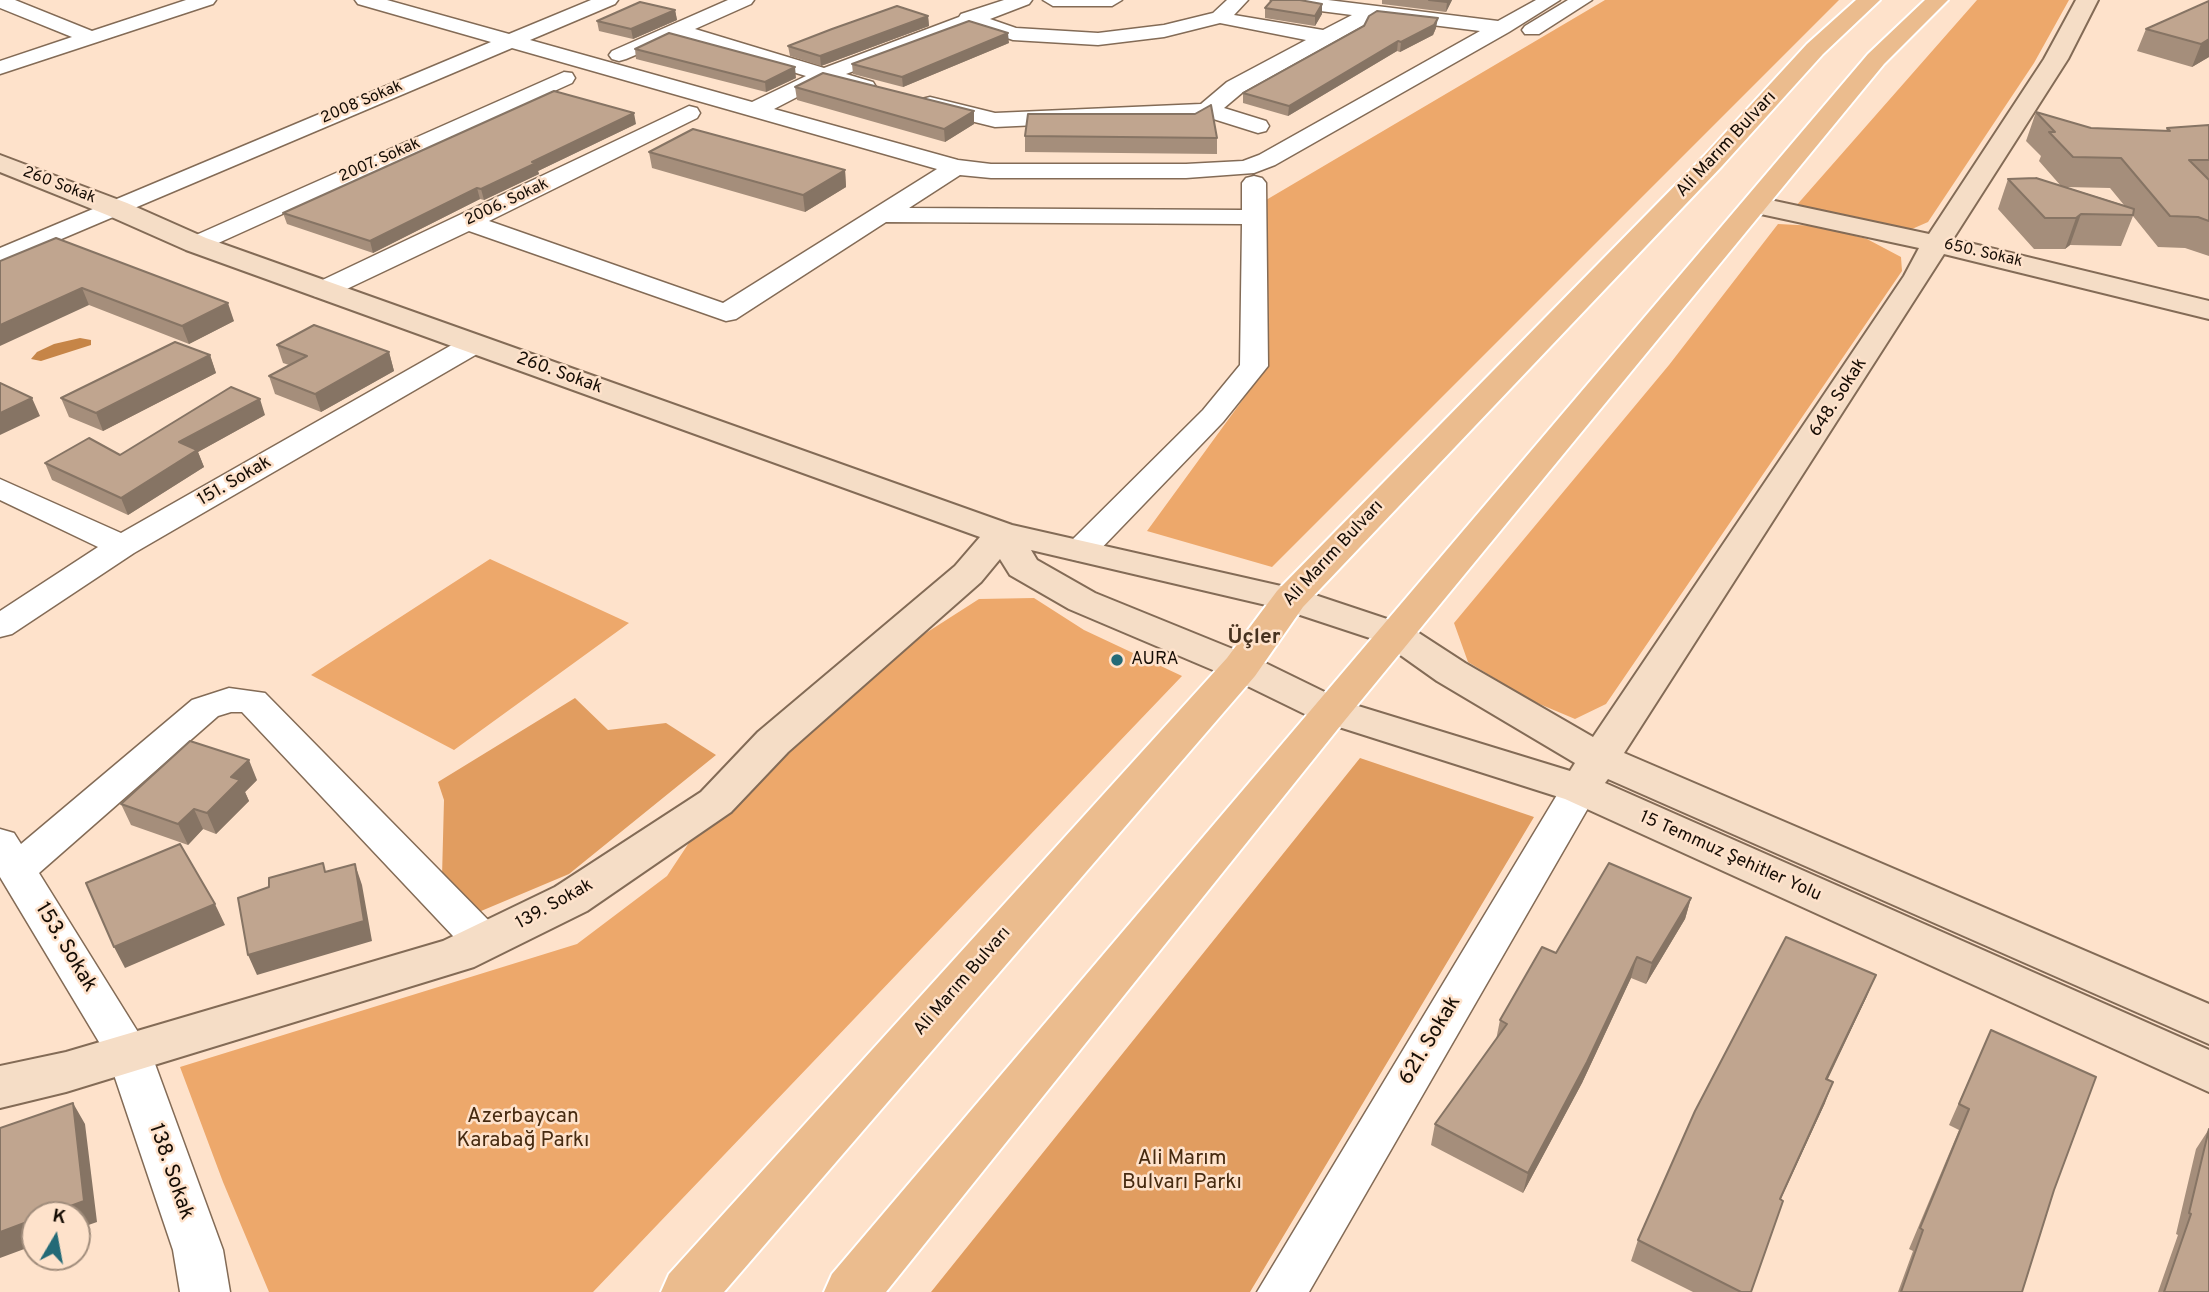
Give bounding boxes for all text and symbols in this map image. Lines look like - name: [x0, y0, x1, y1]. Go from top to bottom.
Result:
- street label: 2008 Sokak: [318, 77, 406, 129]
- street label: Ali Marım Bulvarı: [1672, 87, 1782, 203]
- street label: 2007. Sokak: [336, 135, 424, 187]
- street label: 260 Sokak: [20, 163, 98, 209]
- street label: 2006. Sokak: [462, 175, 552, 231]
- street label: 650. Sokak: [1942, 236, 2024, 272]
- street label: 260. Sokak: [513, 348, 605, 400]
- street label: 648. Sokak: [1806, 354, 1872, 442]
- street label: 151. Sokak: [194, 452, 276, 512]
- street label: Ali Marım Bulvarı: [1279, 496, 1389, 612]
- district label: Üçler: [1228, 626, 1280, 652]
- place label: AURA: [1131, 649, 1179, 671]
- marker: AURA: [1109, 652, 1125, 668]
- street label: 15 Temmuz Şehitler Yolu: [1636, 807, 1824, 907]
- street label: 139. Sokak: [513, 875, 597, 935]
- street label: 153. Sokak: [28, 899, 102, 997]
- street label: Ali Marım Bulvarı: [910, 923, 1016, 1041]
- street label: 621. Sokak: [1395, 992, 1467, 1090]
- park label: Azerbaycan Karabağ Parkı: [457, 1105, 589, 1155]
- street label: 138. Sokak: [142, 1121, 198, 1223]
- park label: Ali Marım Bulvarı Parkı: [1122, 1147, 1242, 1197]
- north arrow: [21, 1201, 91, 1271]
- text: K: [51, 1204, 68, 1230]

